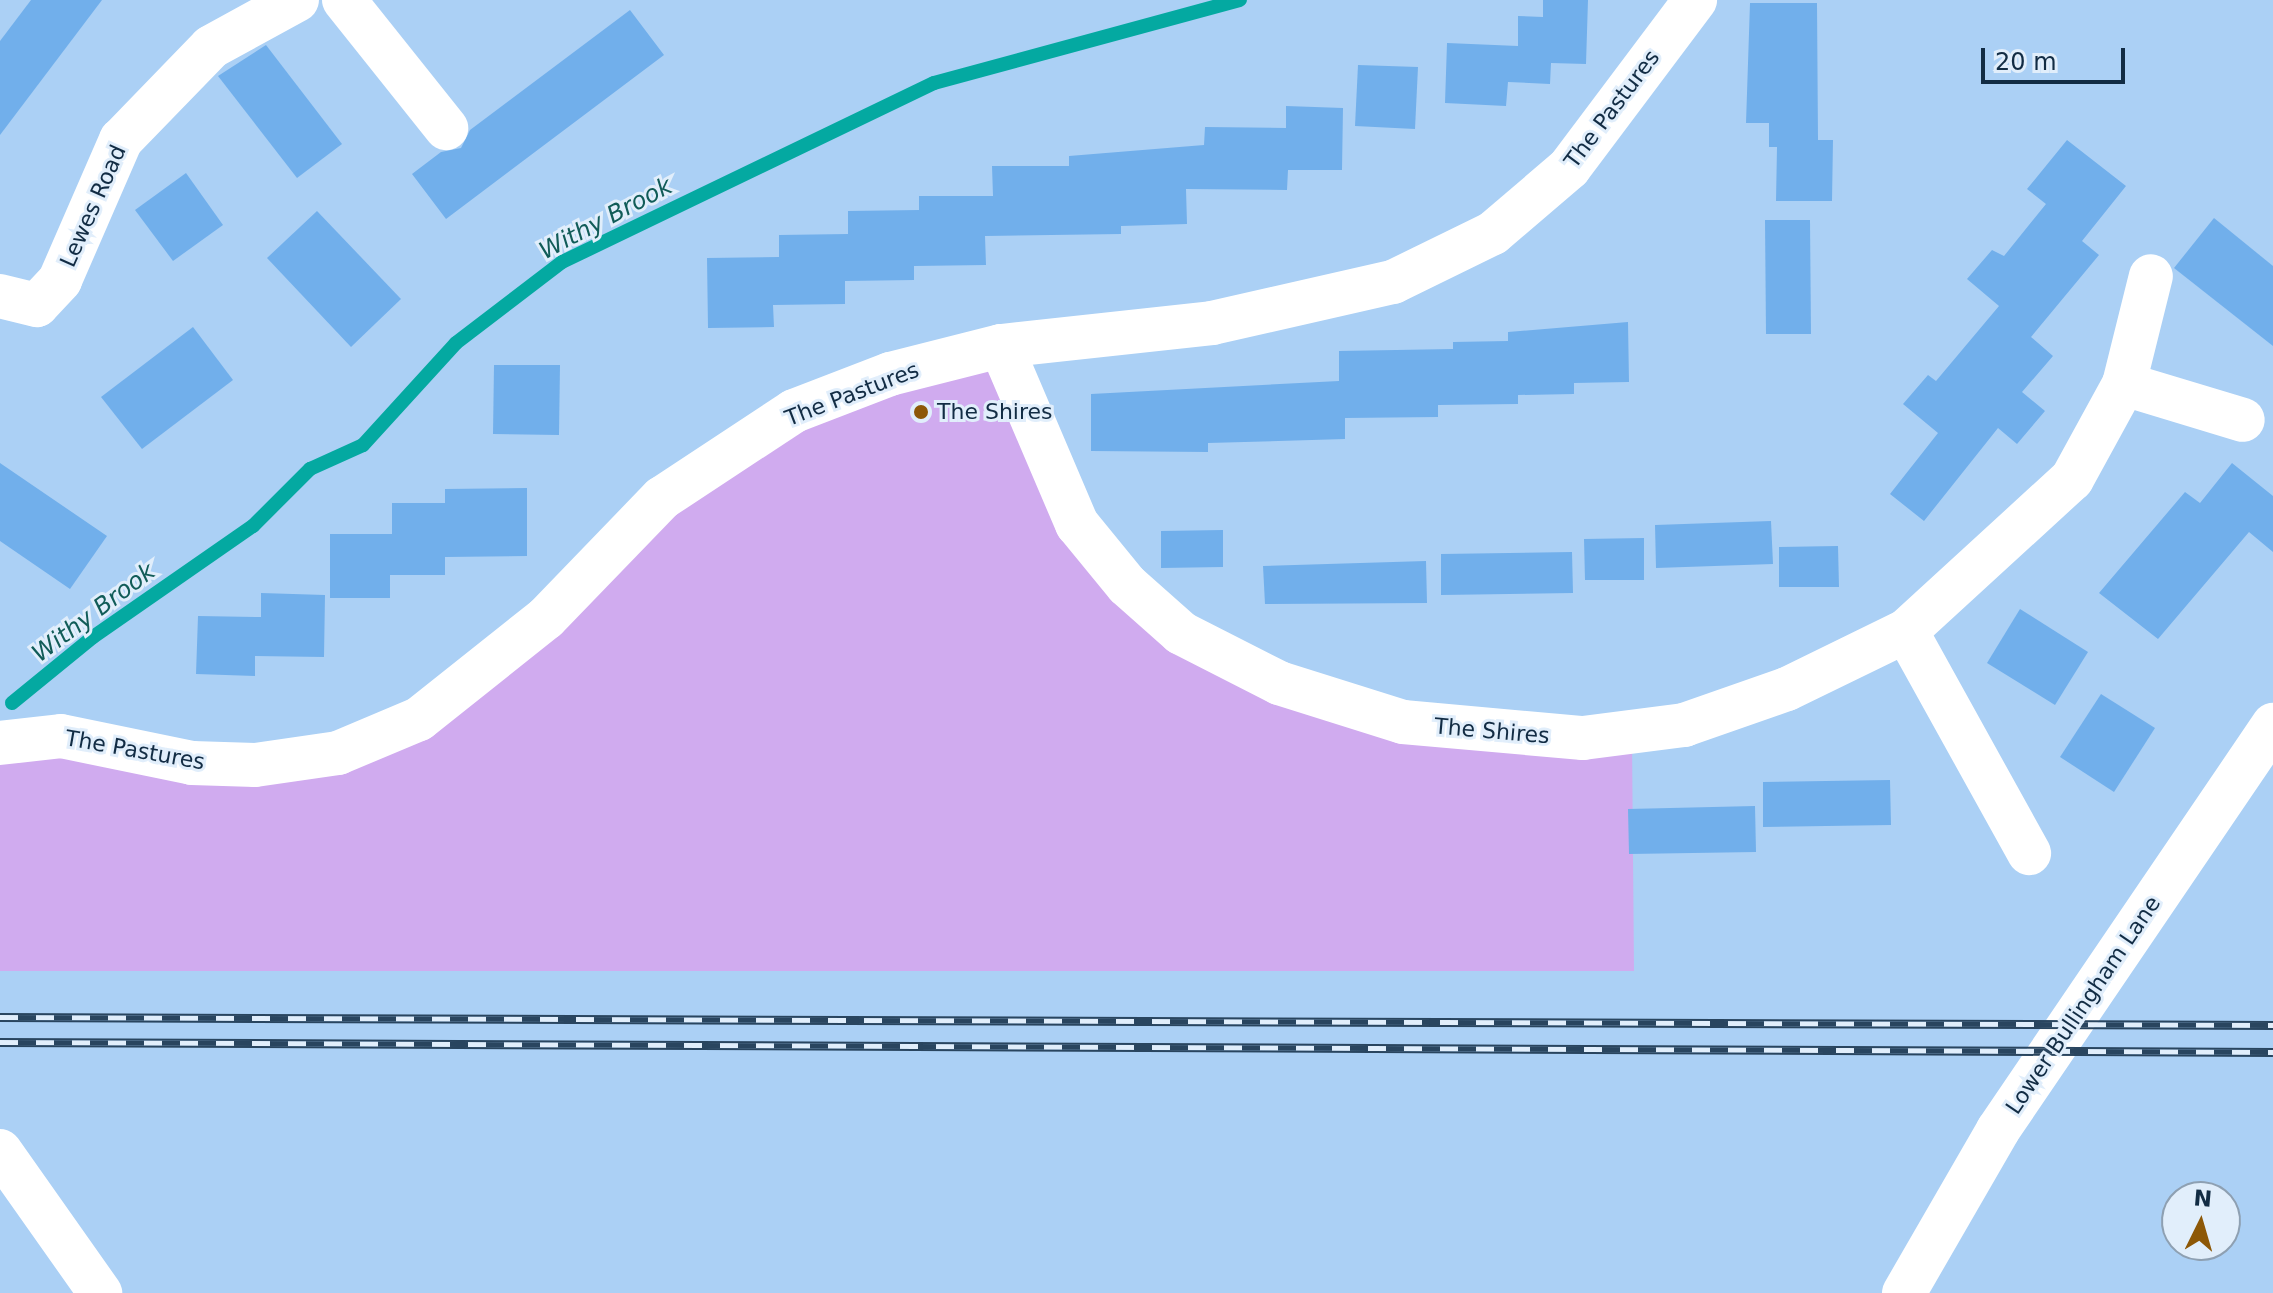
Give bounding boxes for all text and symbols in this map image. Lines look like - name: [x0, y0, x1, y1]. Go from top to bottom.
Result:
- scale bar: [1985, 32, 2129, 82]
- street label: The Pastures: [1559, 45, 1665, 173]
- text: 20 m: [1995, 48, 2057, 76]
- street label: Lewes Road: [54, 141, 132, 271]
- water label: Withy Brook: [535, 172, 677, 266]
- street label: The Pastures: [781, 356, 923, 432]
- place label: The Shires: [937, 399, 1052, 425]
- marker: The Shires: [912, 403, 930, 421]
- water label: Withy Brook: [27, 557, 161, 669]
- street label: The Shires: [1433, 713, 1551, 749]
- street label: The Pastures: [63, 725, 207, 775]
- street label: Lower Bullingham Lane: [2000, 891, 2166, 1119]
- north arrow: [2161, 1181, 2241, 1261]
- text: N: [2193, 1185, 2213, 1212]

